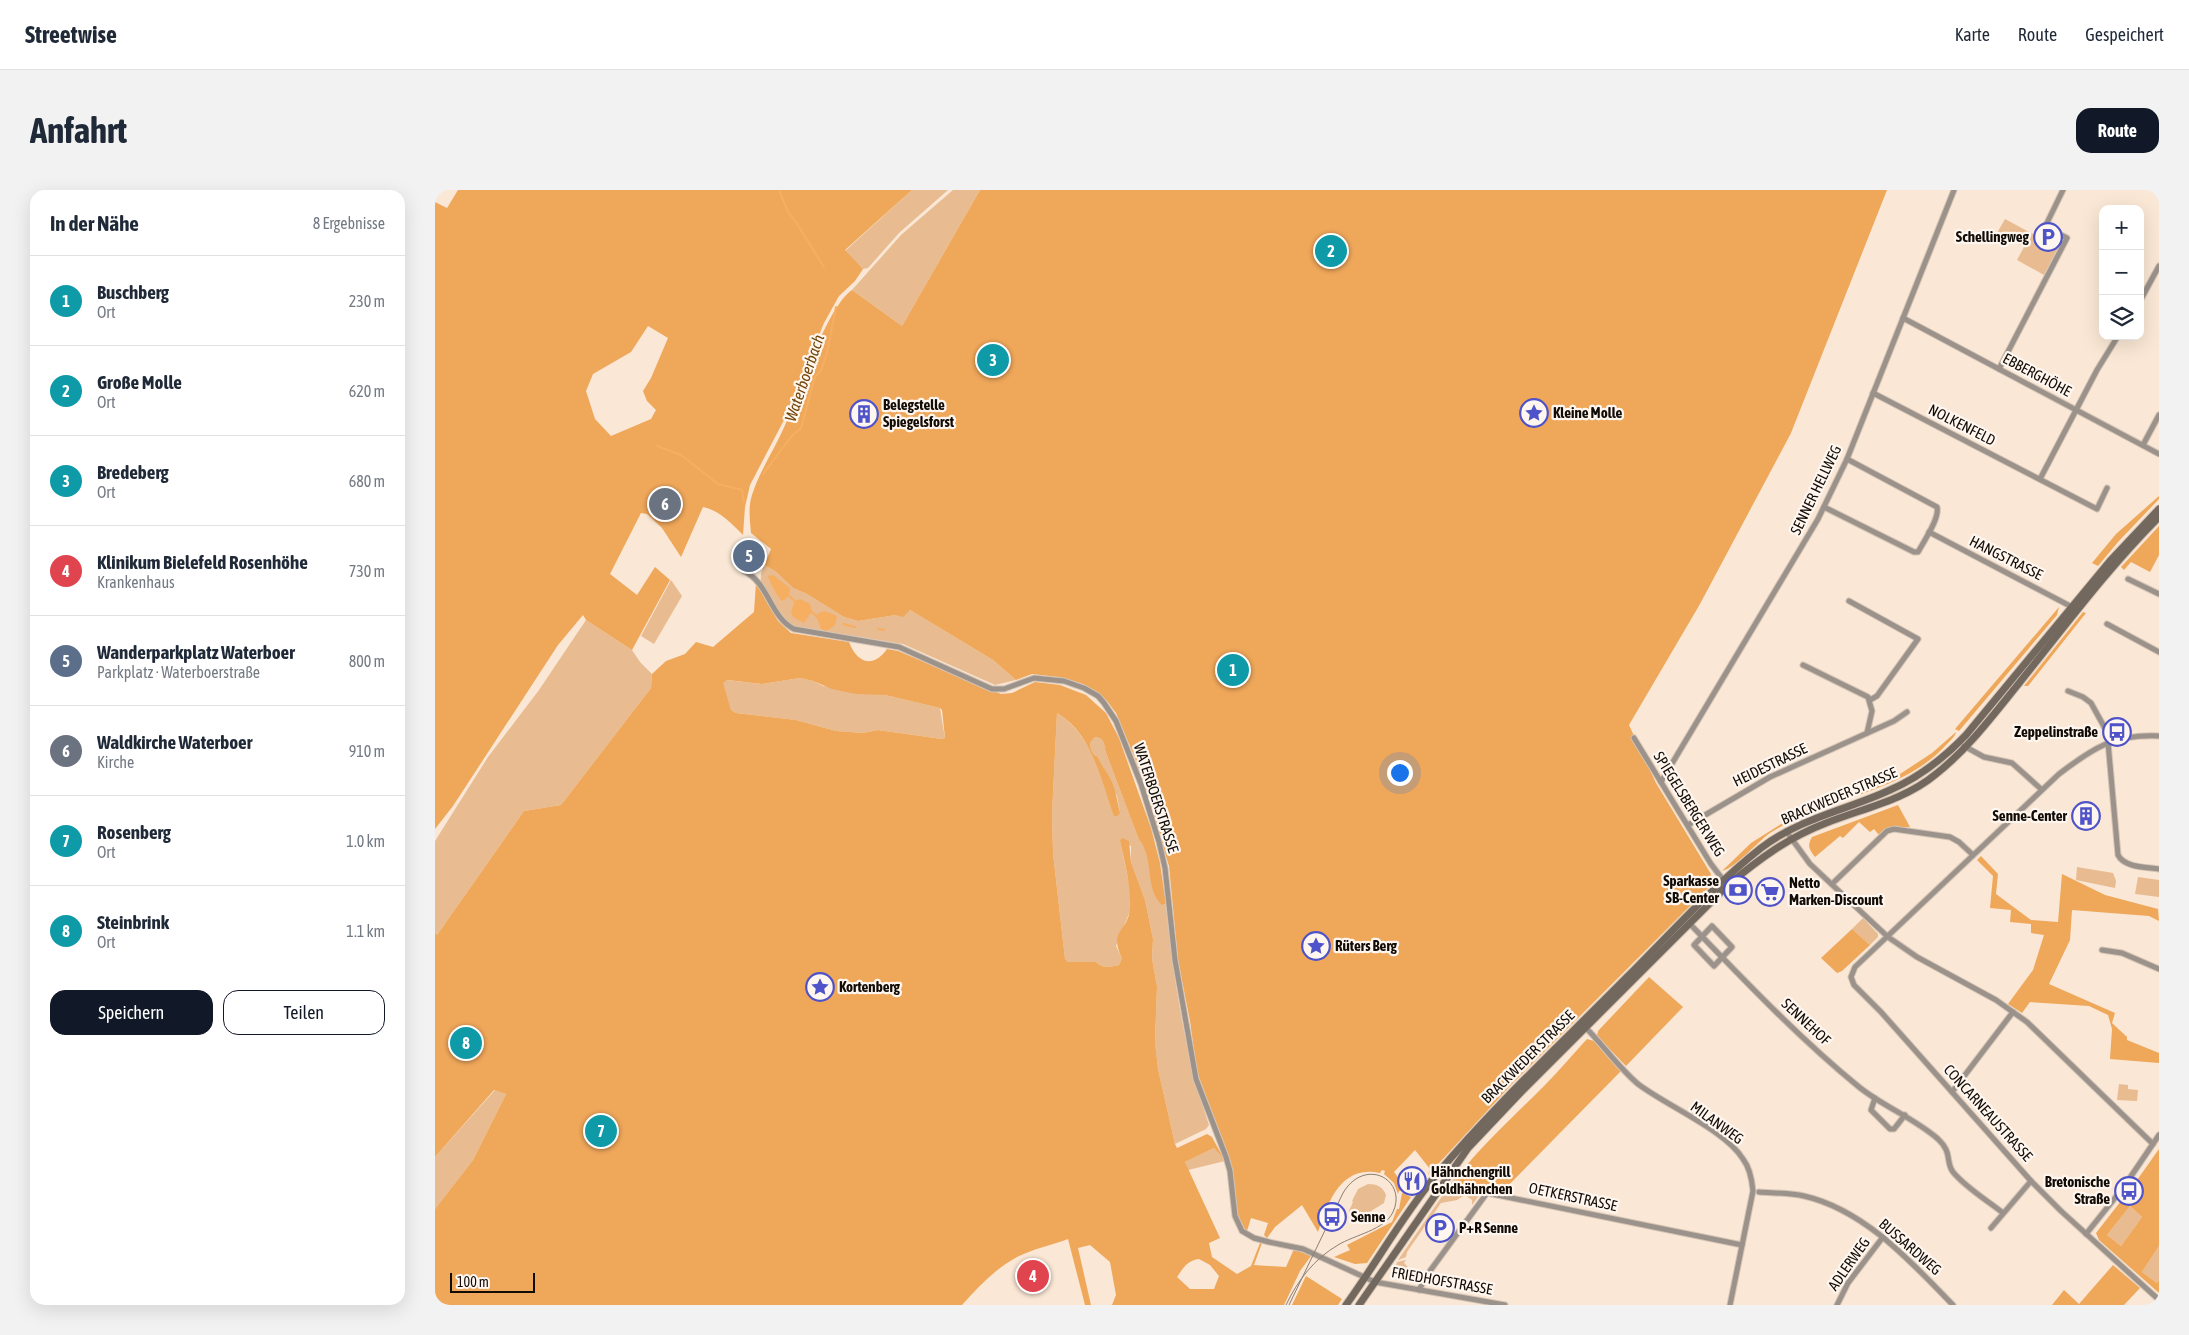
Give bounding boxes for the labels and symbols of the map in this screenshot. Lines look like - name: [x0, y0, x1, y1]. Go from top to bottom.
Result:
- parking icon: Schellingweg: [2033, 222, 2063, 252]
- place label: Schellingweg: [1956, 228, 2030, 245]
- pin: 2: [1315, 232, 1347, 270]
- water label: Waterboerbach: [781, 332, 827, 424]
- pin: 3: [977, 341, 1009, 379]
- street label: EBBERGHÖHE: [2000, 349, 2075, 400]
- place label: Belegstelle Spiegelsforst: [883, 396, 955, 430]
- place icon: Kleine Molle: [1519, 398, 1549, 428]
- building icon: Belegstelle Spiegelsforst: [849, 399, 879, 429]
- street label: NOLKENFELD: [1926, 400, 1998, 449]
- place label: Kleine Molle: [1553, 404, 1622, 421]
- street label: SENNER HELLWEG: [1787, 442, 1845, 537]
- pin: 6: [649, 485, 681, 523]
- street label: HANGSTRASSE: [1967, 532, 2046, 583]
- pin: 5: [733, 537, 765, 575]
- pin: 1: [1217, 651, 1249, 689]
- bus stop icon: Zeppelinstraße: [2102, 717, 2132, 747]
- place label: Zeppelinstraße: [2014, 723, 2098, 740]
- street label: HEIDESTRASSE: [1730, 739, 1810, 790]
- street label: WATERBOERSTRASSE: [1131, 741, 1182, 855]
- street label: SPIEGELSBERGER WEG: [1650, 748, 1729, 859]
- your location: [1387, 760, 1413, 786]
- street label: BRACKWEDER STRASSE: [1778, 763, 1900, 828]
- building icon: Senne-Center: [2071, 801, 2101, 831]
- place label: Senne-Center: [1993, 807, 2068, 824]
- place label: Sparkasse SB-Center: [1663, 872, 1720, 906]
- place label: Netto Marken-Discount: [1789, 874, 1884, 908]
- bank icon: Sparkasse SB-Center: [1723, 875, 1753, 905]
- supermarket icon: Netto Marken-Discount: [1755, 877, 1785, 907]
- place icon: Rüters Berg: [1301, 931, 1331, 961]
- place label: Rüters Berg: [1335, 937, 1397, 954]
- place icon: Kortenberg: [805, 972, 835, 1002]
- place label: Kortenberg: [839, 978, 901, 995]
- street label: SENNEHOF: [1778, 995, 1834, 1048]
- street label: BRACKWEDER STRASSE: [1478, 1006, 1578, 1107]
- pin: 8: [450, 1024, 482, 1062]
- street label: CONCARNEAUSTRASSE: [1941, 1061, 2037, 1165]
- street label: MILANWEG: [1688, 1098, 1747, 1147]
- pin: 7: [585, 1112, 617, 1150]
- place label: Hähnchengrill Goldhähnchen: [1431, 1163, 1513, 1197]
- restaurant icon: Hähnchengrill Goldhähnchen: [1397, 1166, 1427, 1196]
- place label: Bretonische Straße: [2045, 1173, 2110, 1207]
- bus stop icon: Bretonische Straße: [2114, 1176, 2144, 1206]
- street label: OETKERSTRASSE: [1527, 1179, 1619, 1214]
- bus stop icon: Senne: [1317, 1202, 1347, 1232]
- place label: Senne: [1351, 1208, 1386, 1225]
- parking icon: P+R Senne: [1425, 1213, 1455, 1243]
- street label: BUSSARDWEG: [1876, 1215, 1945, 1278]
- place label: P+R Senne: [1459, 1219, 1518, 1236]
- street label: ADLERWEG: [1824, 1234, 1873, 1293]
- pin: 4: [1017, 1257, 1049, 1295]
- street label: FRIEDHOFSTRASSE: [1390, 1263, 1495, 1298]
- scale bar: [450, 1270, 535, 1293]

